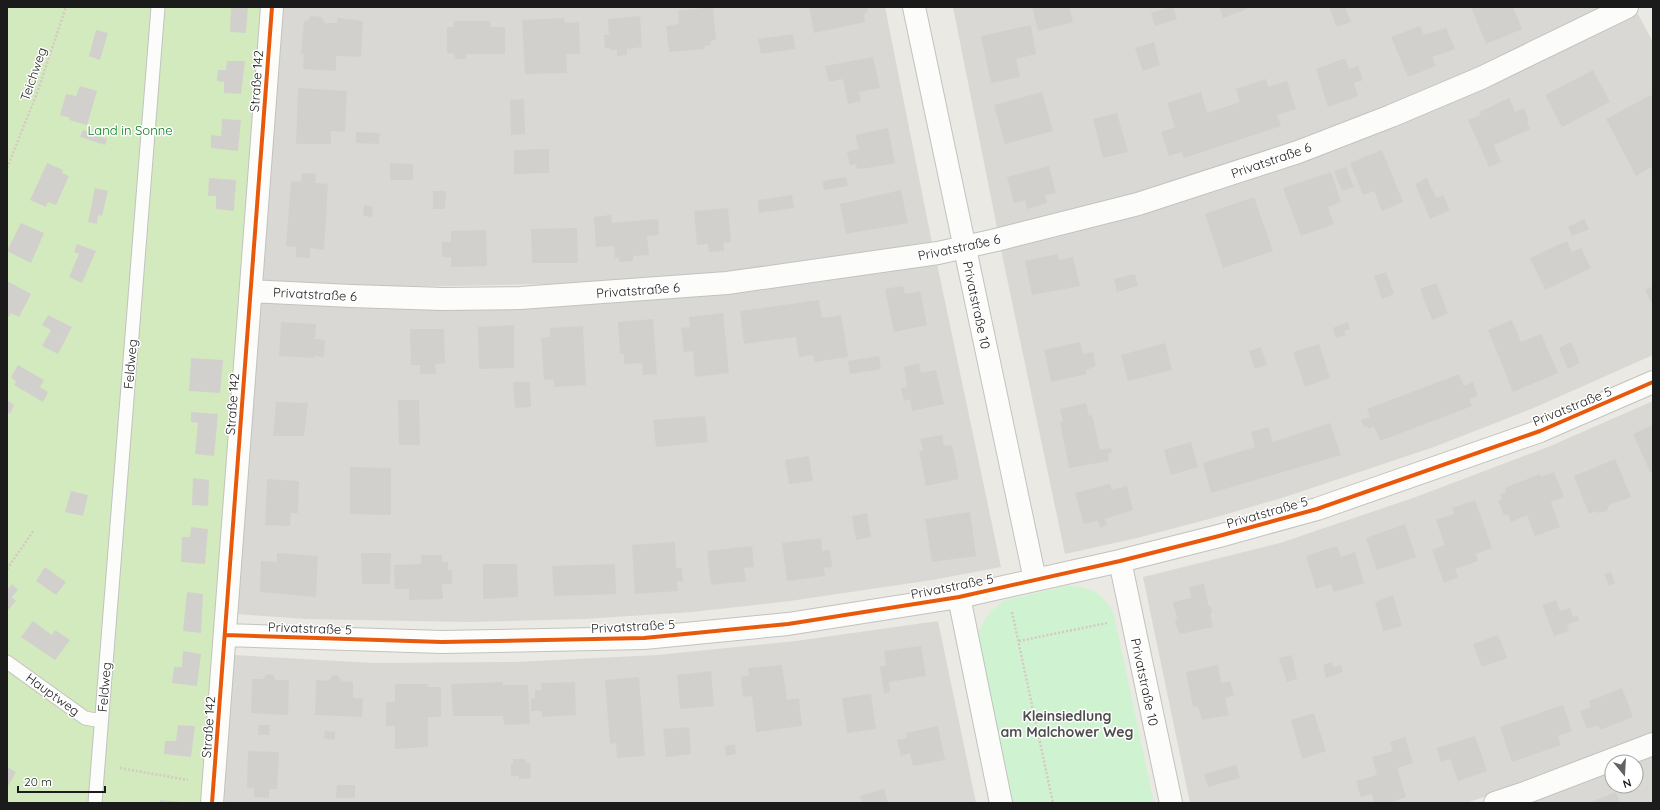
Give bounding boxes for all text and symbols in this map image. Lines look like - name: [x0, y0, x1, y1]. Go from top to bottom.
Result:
- street label: Teichweg: [16, 45, 50, 103]
- street label: Straße 142: [246, 50, 266, 112]
- park label: Land in Sonne: [87, 122, 173, 138]
- street label: Privatstraße 6: [1229, 139, 1313, 181]
- street label: Privatstraße 6: [916, 230, 1002, 264]
- street label: Privatstraße 10: [960, 260, 994, 351]
- street label: Privatstraße 6: [596, 279, 680, 301]
- street label: Privatstraße 6: [273, 284, 357, 304]
- street label: Feldweg: [120, 338, 140, 390]
- street label: Straße 142: [222, 373, 242, 435]
- street label: Privatstraße 5: [1530, 383, 1614, 429]
- street label: Privatstraße 5: [1224, 493, 1310, 531]
- street label: Privatstraße 5: [909, 570, 995, 602]
- street label: Privatstraße 5: [591, 616, 675, 636]
- street label: Privatstraße 5: [268, 619, 352, 637]
- street label: Privatstraße 10: [1128, 637, 1162, 728]
- street label: Feldweg: [94, 661, 114, 713]
- street label: Hauptweg: [23, 669, 83, 719]
- street label: Straße 142: [198, 696, 218, 758]
- district label: Kleinsiedlung am Malchower Weg: [1001, 707, 1133, 741]
- north arrow: [1604, 754, 1644, 794]
- scale bar: [18, 768, 105, 794]
- text: 20 m: [24, 774, 52, 789]
- text: N: [1621, 776, 1633, 791]

